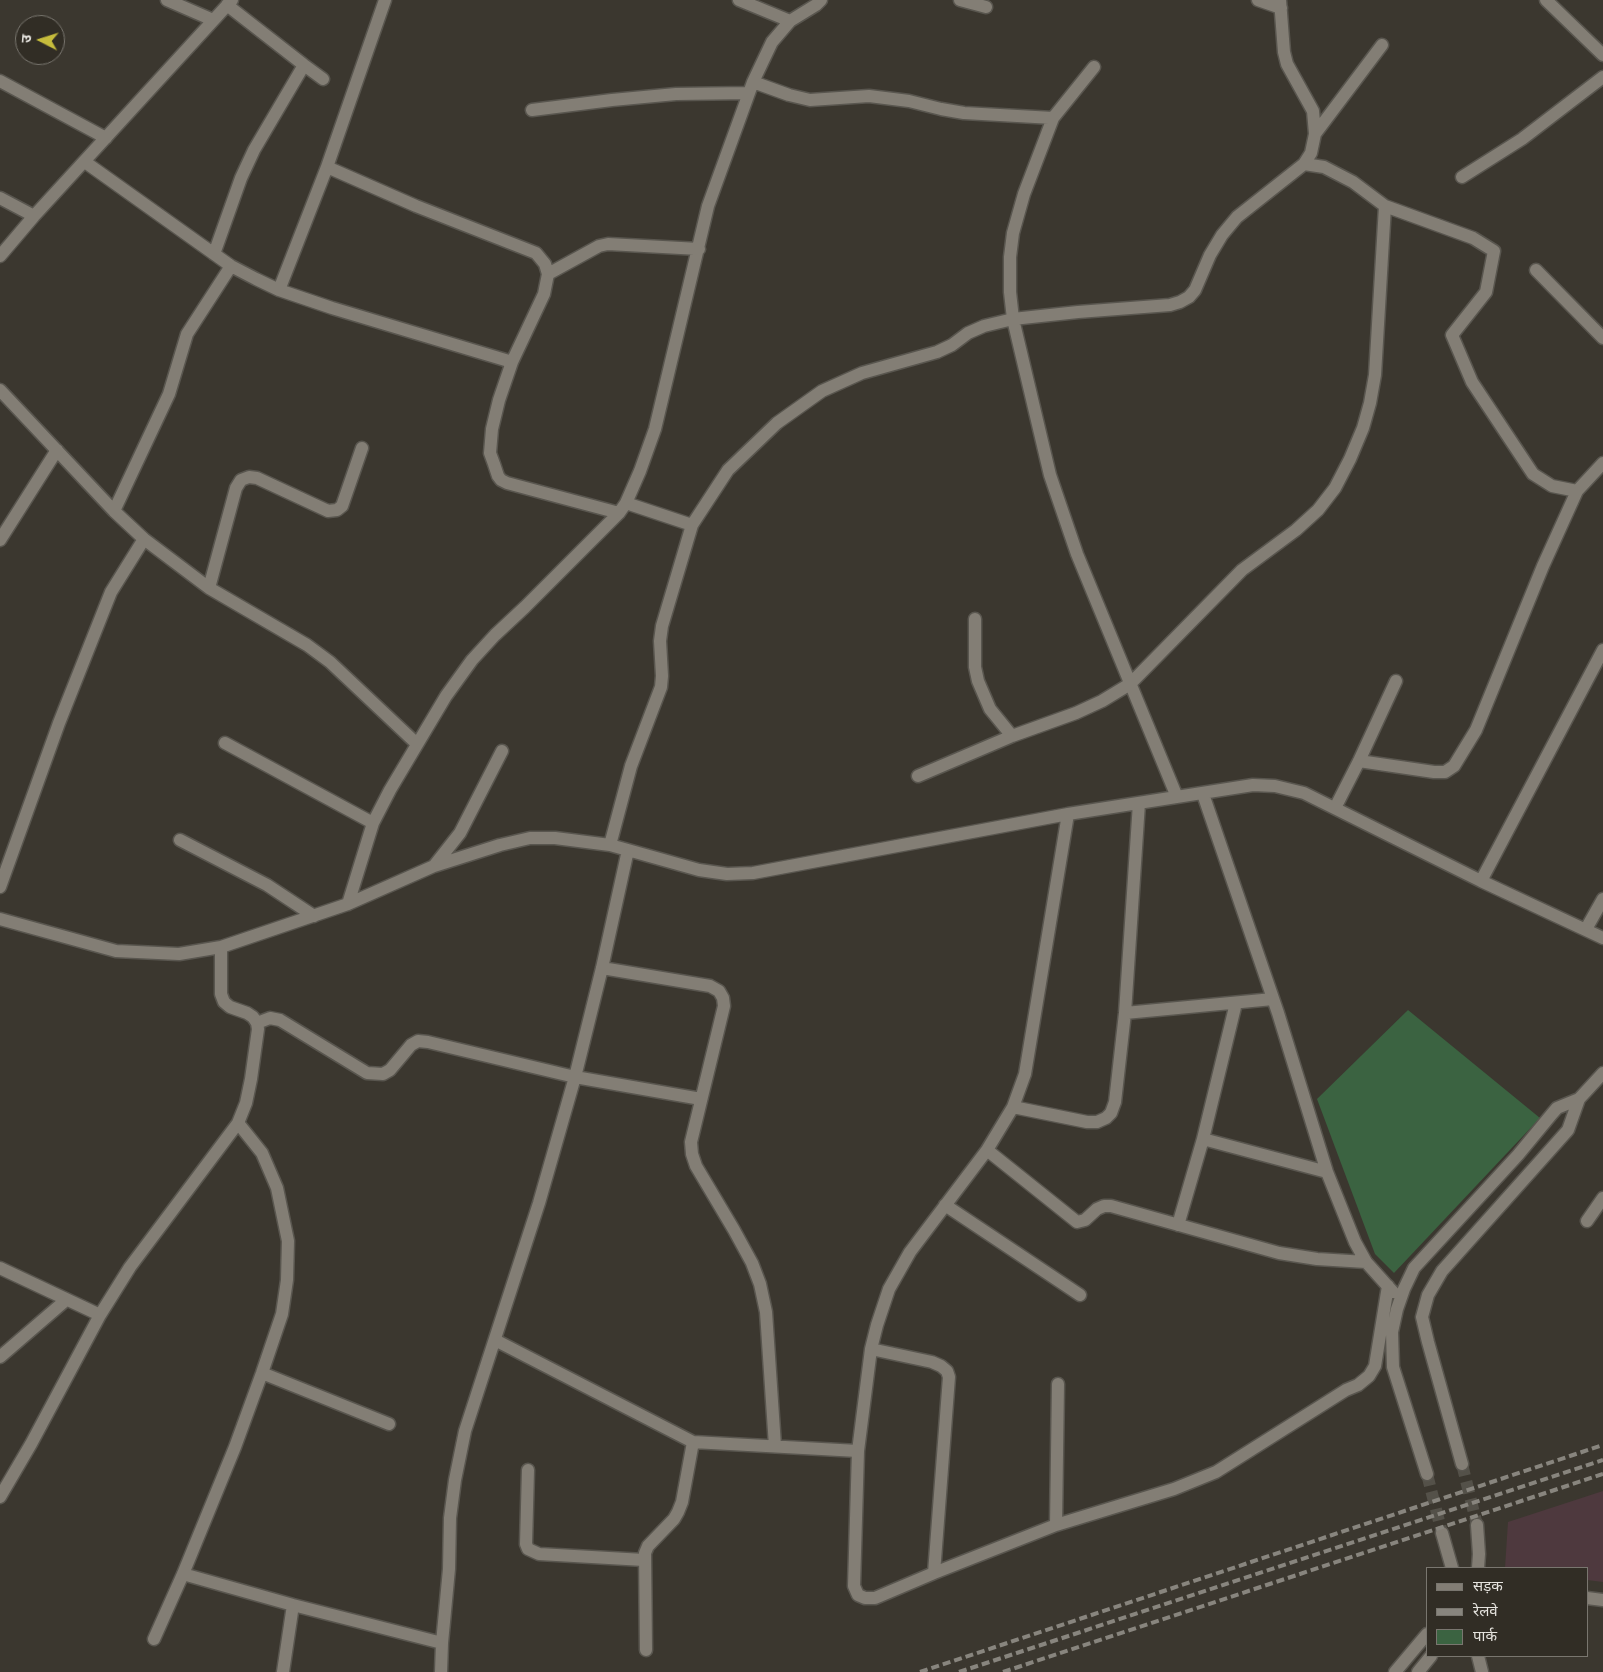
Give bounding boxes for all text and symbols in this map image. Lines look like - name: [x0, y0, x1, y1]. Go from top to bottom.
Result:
- north arrow: [15, 15, 65, 65]
- text: उ: [18, 34, 34, 44]
- legend: [1426, 1567, 1588, 1657]
- text: सड़क: [1473, 1577, 1503, 1594]
- text: रेलवे: [1473, 1602, 1498, 1619]
- text: पार्क: [1473, 1627, 1497, 1644]

